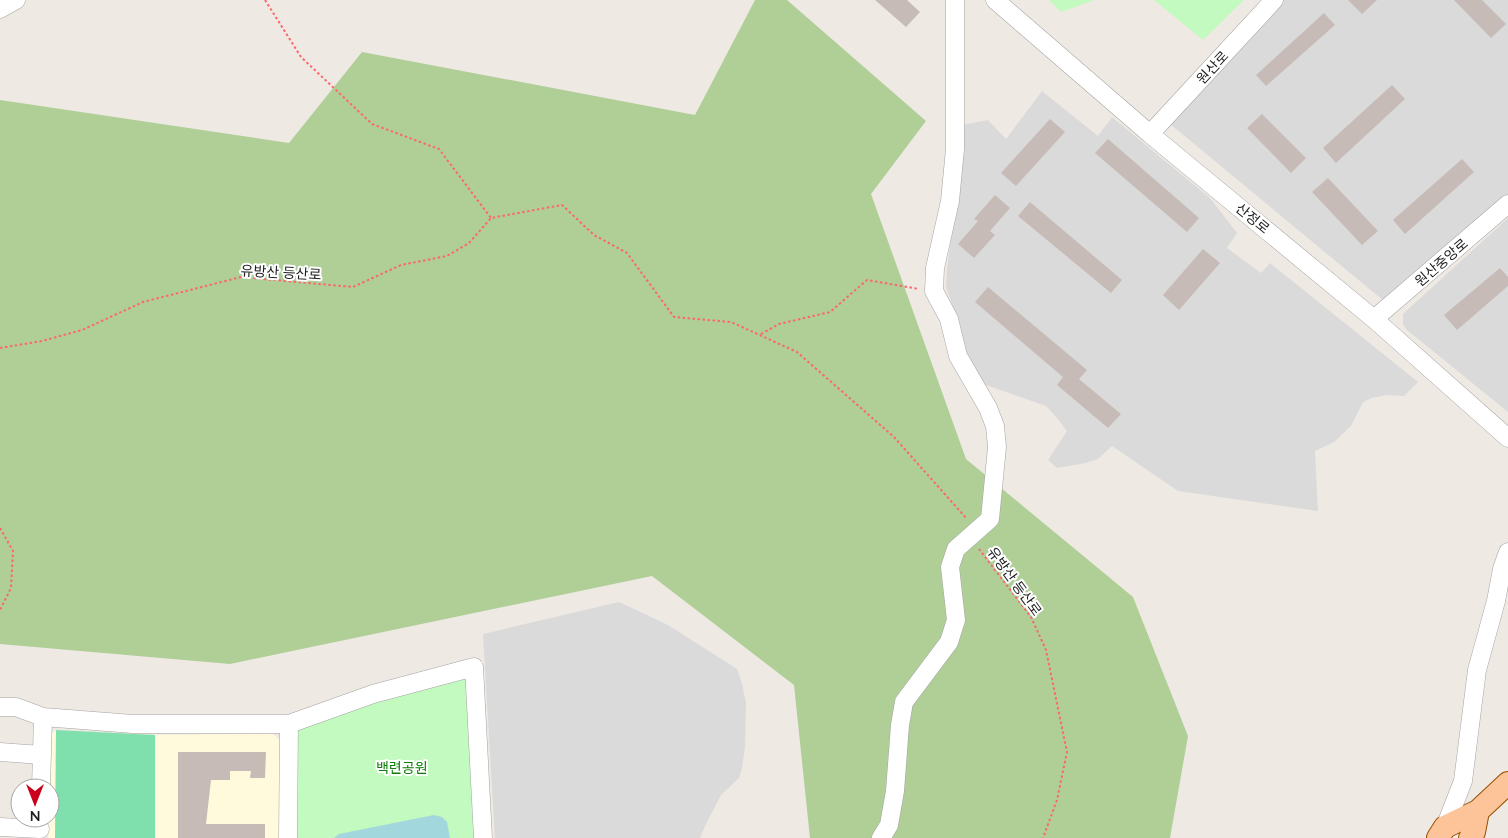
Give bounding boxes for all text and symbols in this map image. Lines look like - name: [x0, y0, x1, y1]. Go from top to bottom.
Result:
- street label: 원산로: [1193, 47, 1231, 87]
- street label: 산정로: [1233, 199, 1273, 237]
- street label: 원산중앙로: [1411, 234, 1471, 290]
- street label: 유방산 등산로: [240, 261, 322, 283]
- street label: 유방산 등산로: [984, 543, 1046, 619]
- park label: 백련공원: [376, 759, 428, 776]
- north arrow: [10, 778, 60, 828]
- text: N: [30, 808, 40, 825]

